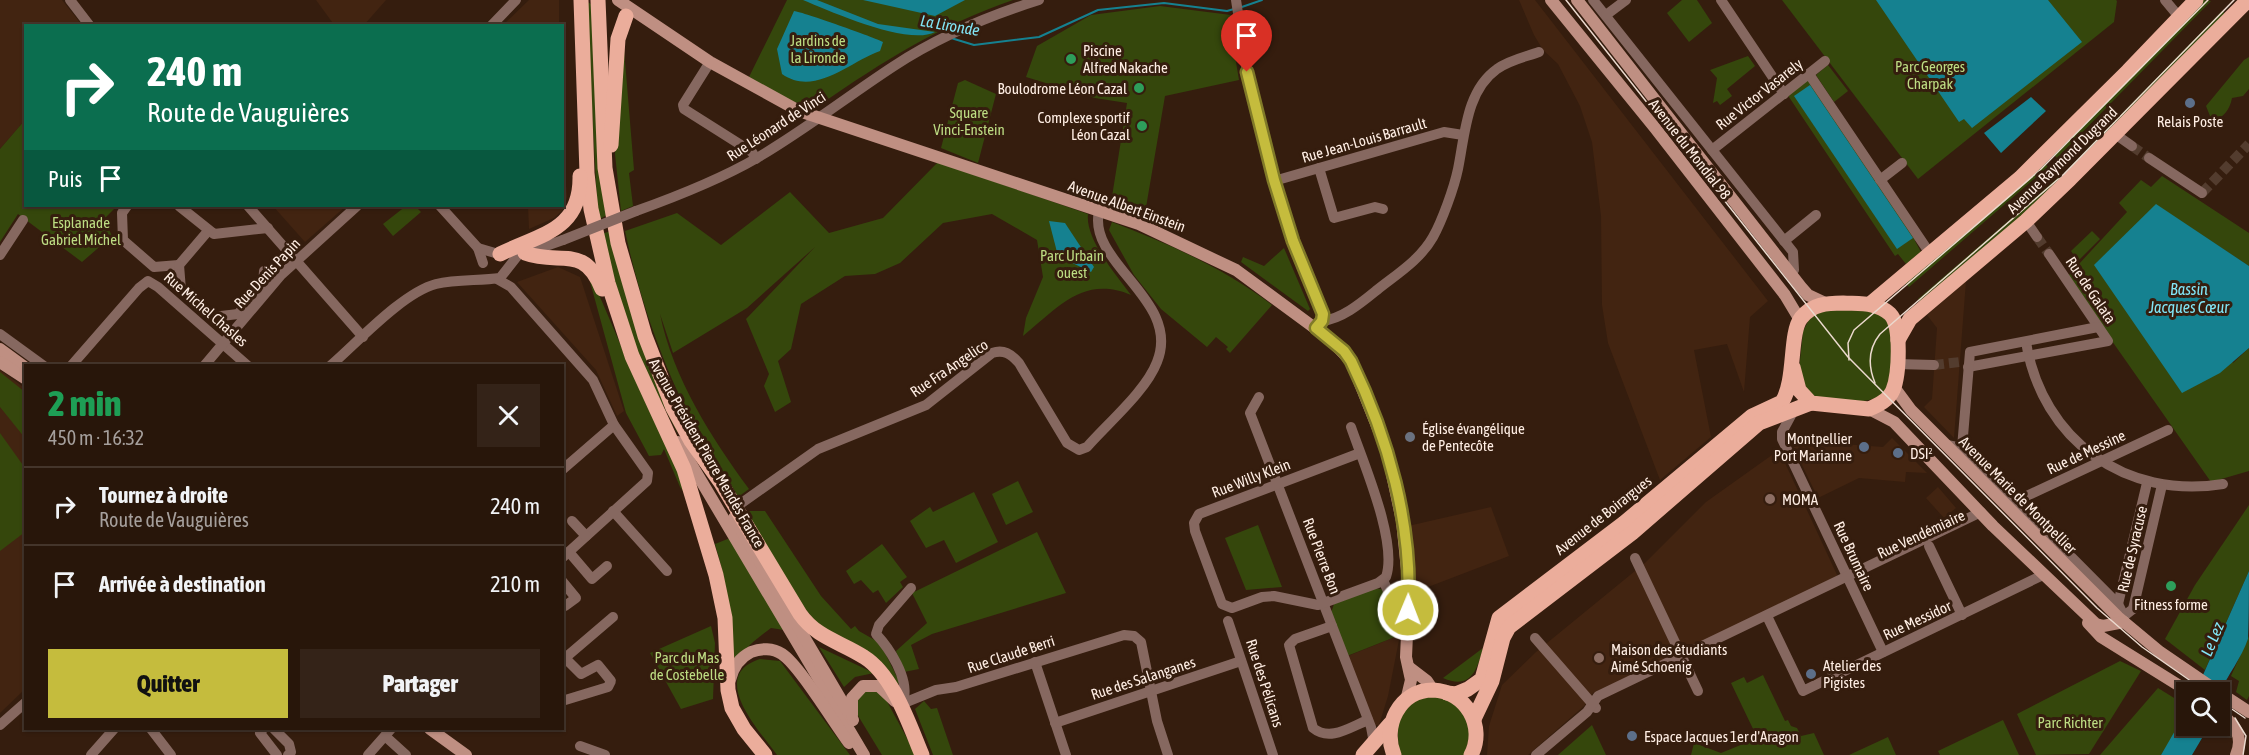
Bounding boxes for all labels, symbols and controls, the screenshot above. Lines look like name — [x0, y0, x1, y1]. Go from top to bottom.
pin — [1221, 10, 1272, 72]
water label: La Lironde — [919, 11, 981, 39]
icon: arrive — [1230, 19, 1263, 52]
park label: Jardins de la Lironde — [790, 32, 846, 66]
place label: Piscine Alfred Nakache — [1083, 42, 1168, 76]
text: 240 m — [147, 47, 242, 95]
icon: right — [48, 48, 126, 126]
marker: Piscine Alfred Nakache — [1064, 52, 1078, 66]
street label: Rue Victor Vasarely — [1712, 55, 1806, 133]
park label: Parc Georges Charpak — [1895, 58, 1965, 92]
place label: Boulodrome Léon Cazal — [997, 80, 1127, 97]
marker: Boulodrome Léon Cazal — [1132, 81, 1146, 95]
street label: Rue Léonard de Vinci — [724, 88, 828, 164]
street label: Avenue du Mondial 98 — [1646, 96, 1734, 202]
marker: Relais Poste — [2183, 96, 2197, 110]
text: Route de Vauguières — [147, 97, 349, 128]
street label: Avenue Raymond Dugrand — [2004, 103, 2120, 217]
park label: Square Vinci-Enstein — [933, 104, 1005, 138]
place label: Complexe sportif Léon Cazal — [1037, 109, 1130, 143]
place label: Relais Poste — [2157, 113, 2223, 130]
street label: Rue Jean-Louis Barrault — [1300, 114, 1428, 166]
marker: Complexe sportif Léon Cazal — [1135, 119, 1149, 133]
icon: arrive — [94, 162, 127, 195]
text: Puis — [48, 166, 82, 192]
street label: Avenue Albert Einstein — [1066, 177, 1188, 235]
park label: Esplanade Gabriel Michel — [41, 214, 121, 248]
street label: Rue Denis Papin — [231, 235, 303, 311]
park label: Parc Urbain ouest — [1040, 247, 1104, 281]
street label: Rue de Galata — [2062, 253, 2120, 327]
street label: Rue Michel Chasles — [161, 268, 251, 350]
water label: Bassin Jacques Cœur — [2148, 280, 2230, 317]
street label: Rue Fra Angelico — [907, 336, 991, 400]
street label: Avenue Président Pierre Mendès France — [646, 355, 768, 551]
text: 2 min — [48, 382, 122, 424]
button: close — [477, 384, 540, 447]
place label: Église évangélique de Pentecôte — [1422, 420, 1525, 454]
text: 450 m · 16:32 — [48, 426, 144, 449]
street label: Rue de Messine — [2044, 426, 2128, 478]
marker: Église évangélique de Pentecôte — [1403, 430, 1417, 444]
place label: Montpellier Port Marianne — [1774, 430, 1853, 464]
street label: Avenue Marie de Montpellier — [1956, 433, 2080, 557]
marker: Montpellier Port Marianne — [1857, 440, 1871, 454]
place label: DSI² — [1910, 445, 1933, 462]
marker: DSI² — [1891, 446, 1905, 460]
street label: Rue Willy Klein — [1209, 455, 1293, 501]
street label: Avenue de Boirargues — [1551, 472, 1655, 558]
text: Tournez à droite — [99, 482, 228, 508]
icon: right — [48, 490, 81, 523]
place label: MOMA — [1782, 491, 1819, 508]
marker: MOMA — [1763, 492, 1777, 506]
text: 240 m — [490, 493, 540, 519]
street label: Rue de Syracuse — [2114, 504, 2150, 594]
street label: Rue Vendémiaire — [1875, 506, 1968, 562]
text: Route de Vauguières — [99, 508, 249, 531]
street label: Rue Pierre Bon — [1300, 516, 1344, 596]
street label: Rue Brumaire — [1830, 518, 1878, 594]
icon: arrive — [48, 568, 81, 601]
text: Arrivée à destination — [99, 571, 266, 597]
text: 210 m — [490, 571, 540, 597]
position arrow — [1376, 578, 1440, 642]
marker: Fitness forme — [2164, 579, 2178, 593]
place label: Fitness forme — [2134, 596, 2208, 613]
street label: Rue Messidor — [1880, 597, 1954, 643]
water label: Le Lez — [2197, 619, 2227, 659]
street label: Rue Claude Berri — [965, 632, 1057, 676]
street label: Rue des Pélicans — [1243, 637, 1287, 729]
place label: Maison des étudiants Aimé Schoenig — [1611, 641, 1727, 675]
button: Quitter — [48, 649, 288, 718]
button: Partager — [300, 649, 540, 718]
park label: Parc du Mas de Costebelle — [650, 649, 724, 683]
marker: Maison des étudiants Aimé Schoenig — [1592, 651, 1606, 665]
street label: Rue des Salanganes — [1089, 653, 1197, 703]
place label: Atelier des Pigistes — [1823, 657, 1881, 691]
marker: Atelier des Pigistes — [1804, 667, 1818, 681]
map controls — [2176, 682, 2230, 736]
button: search — [2176, 682, 2230, 736]
park label: Parc Richter — [2037, 714, 2103, 731]
place label: Espace Jacques 1er d'Aragon — [1644, 728, 1799, 745]
marker: Espace Jacques 1er d'Aragon — [1625, 729, 1639, 743]

